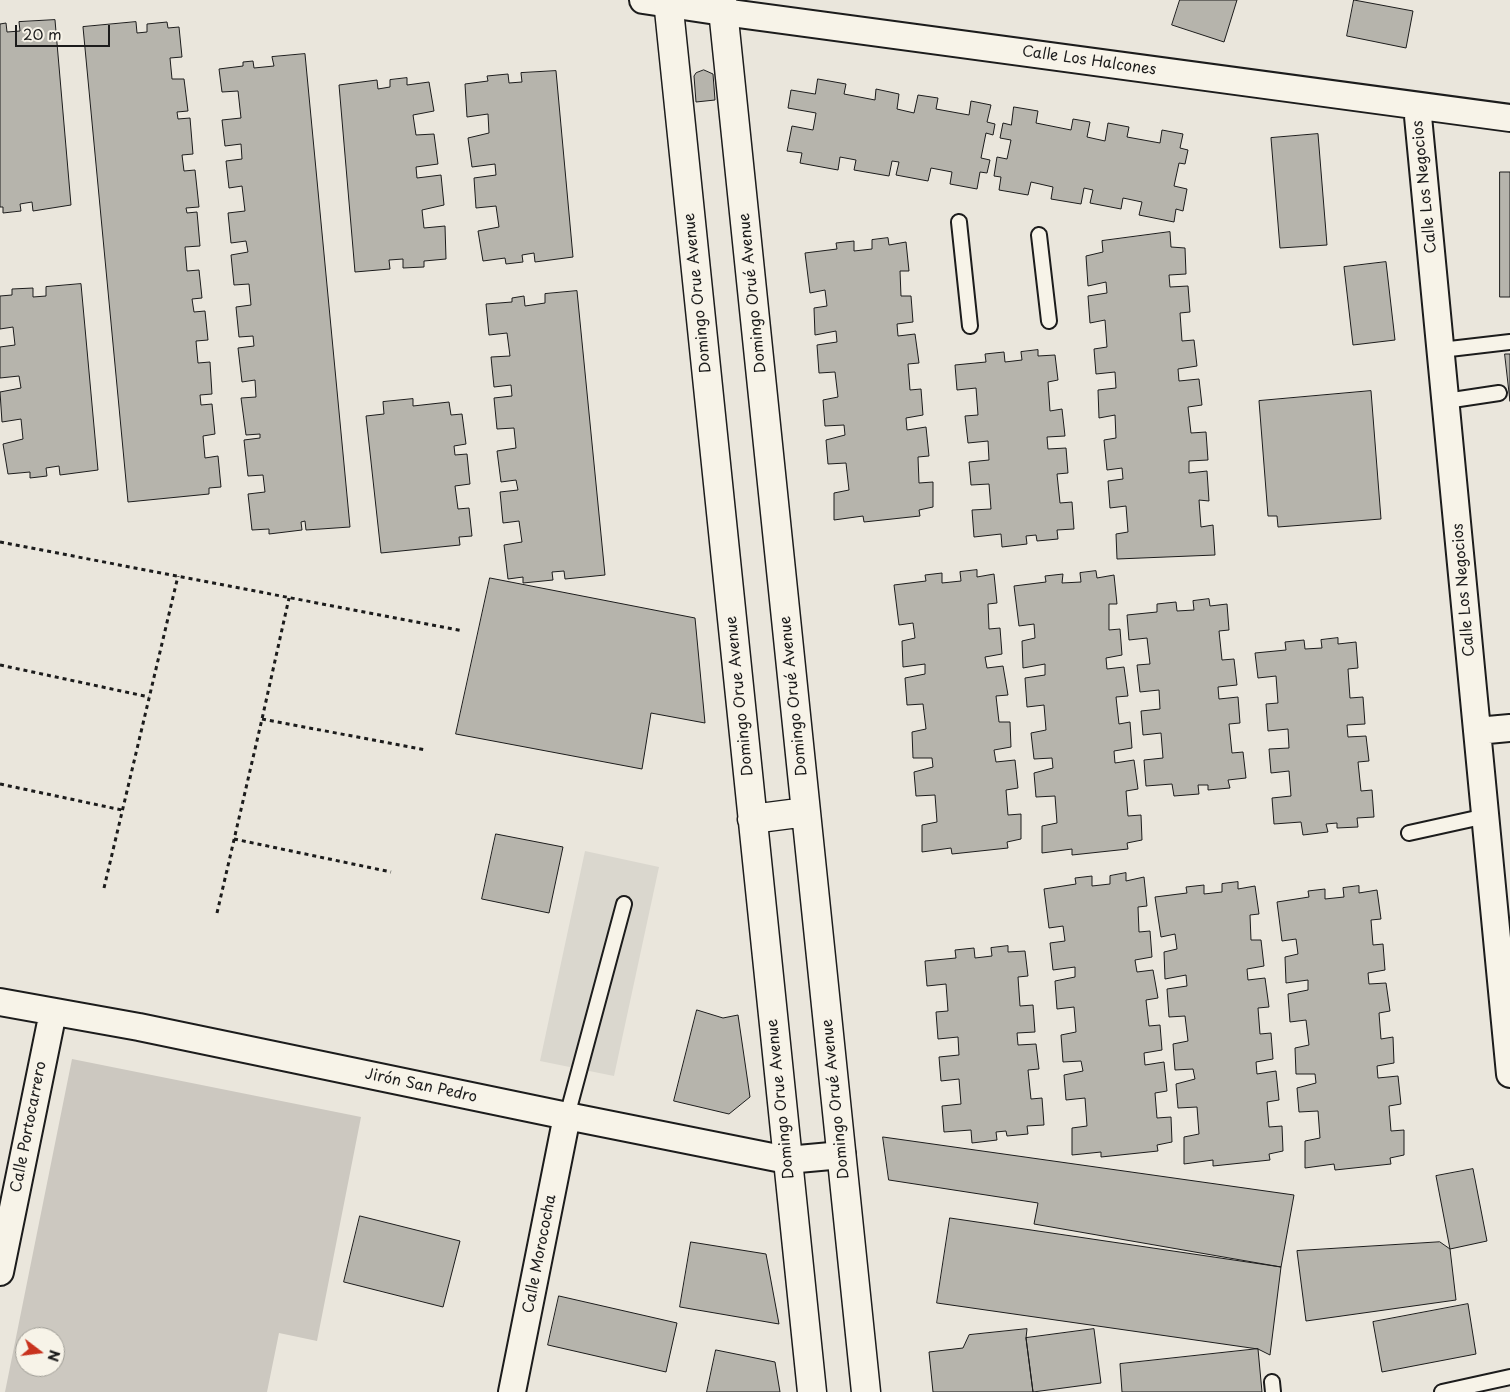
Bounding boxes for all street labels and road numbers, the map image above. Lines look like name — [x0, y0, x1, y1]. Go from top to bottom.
street label: Calle Los Halcones — [1021, 43, 1157, 79]
street label: Calle Los Negocios — [1409, 120, 1441, 254]
street label: Domingo Orue Avenue — [681, 212, 715, 374]
street label: Domingo Orué Avenue — [736, 212, 770, 374]
street label: Calle Los Negocios — [1449, 523, 1479, 657]
street label: Domingo Orue Avenue — [723, 615, 757, 777]
street label: Domingo Orué Avenue — [777, 615, 811, 777]
street label: Domingo Orue Avenue — [764, 1018, 798, 1180]
street label: Domingo Orué Avenue — [819, 1018, 853, 1180]
street label: Calle Portocarrero — [7, 1060, 51, 1194]
street label: Jirón San Pedro — [363, 1065, 479, 1107]
street label: Calle Morococha — [520, 1193, 560, 1315]

